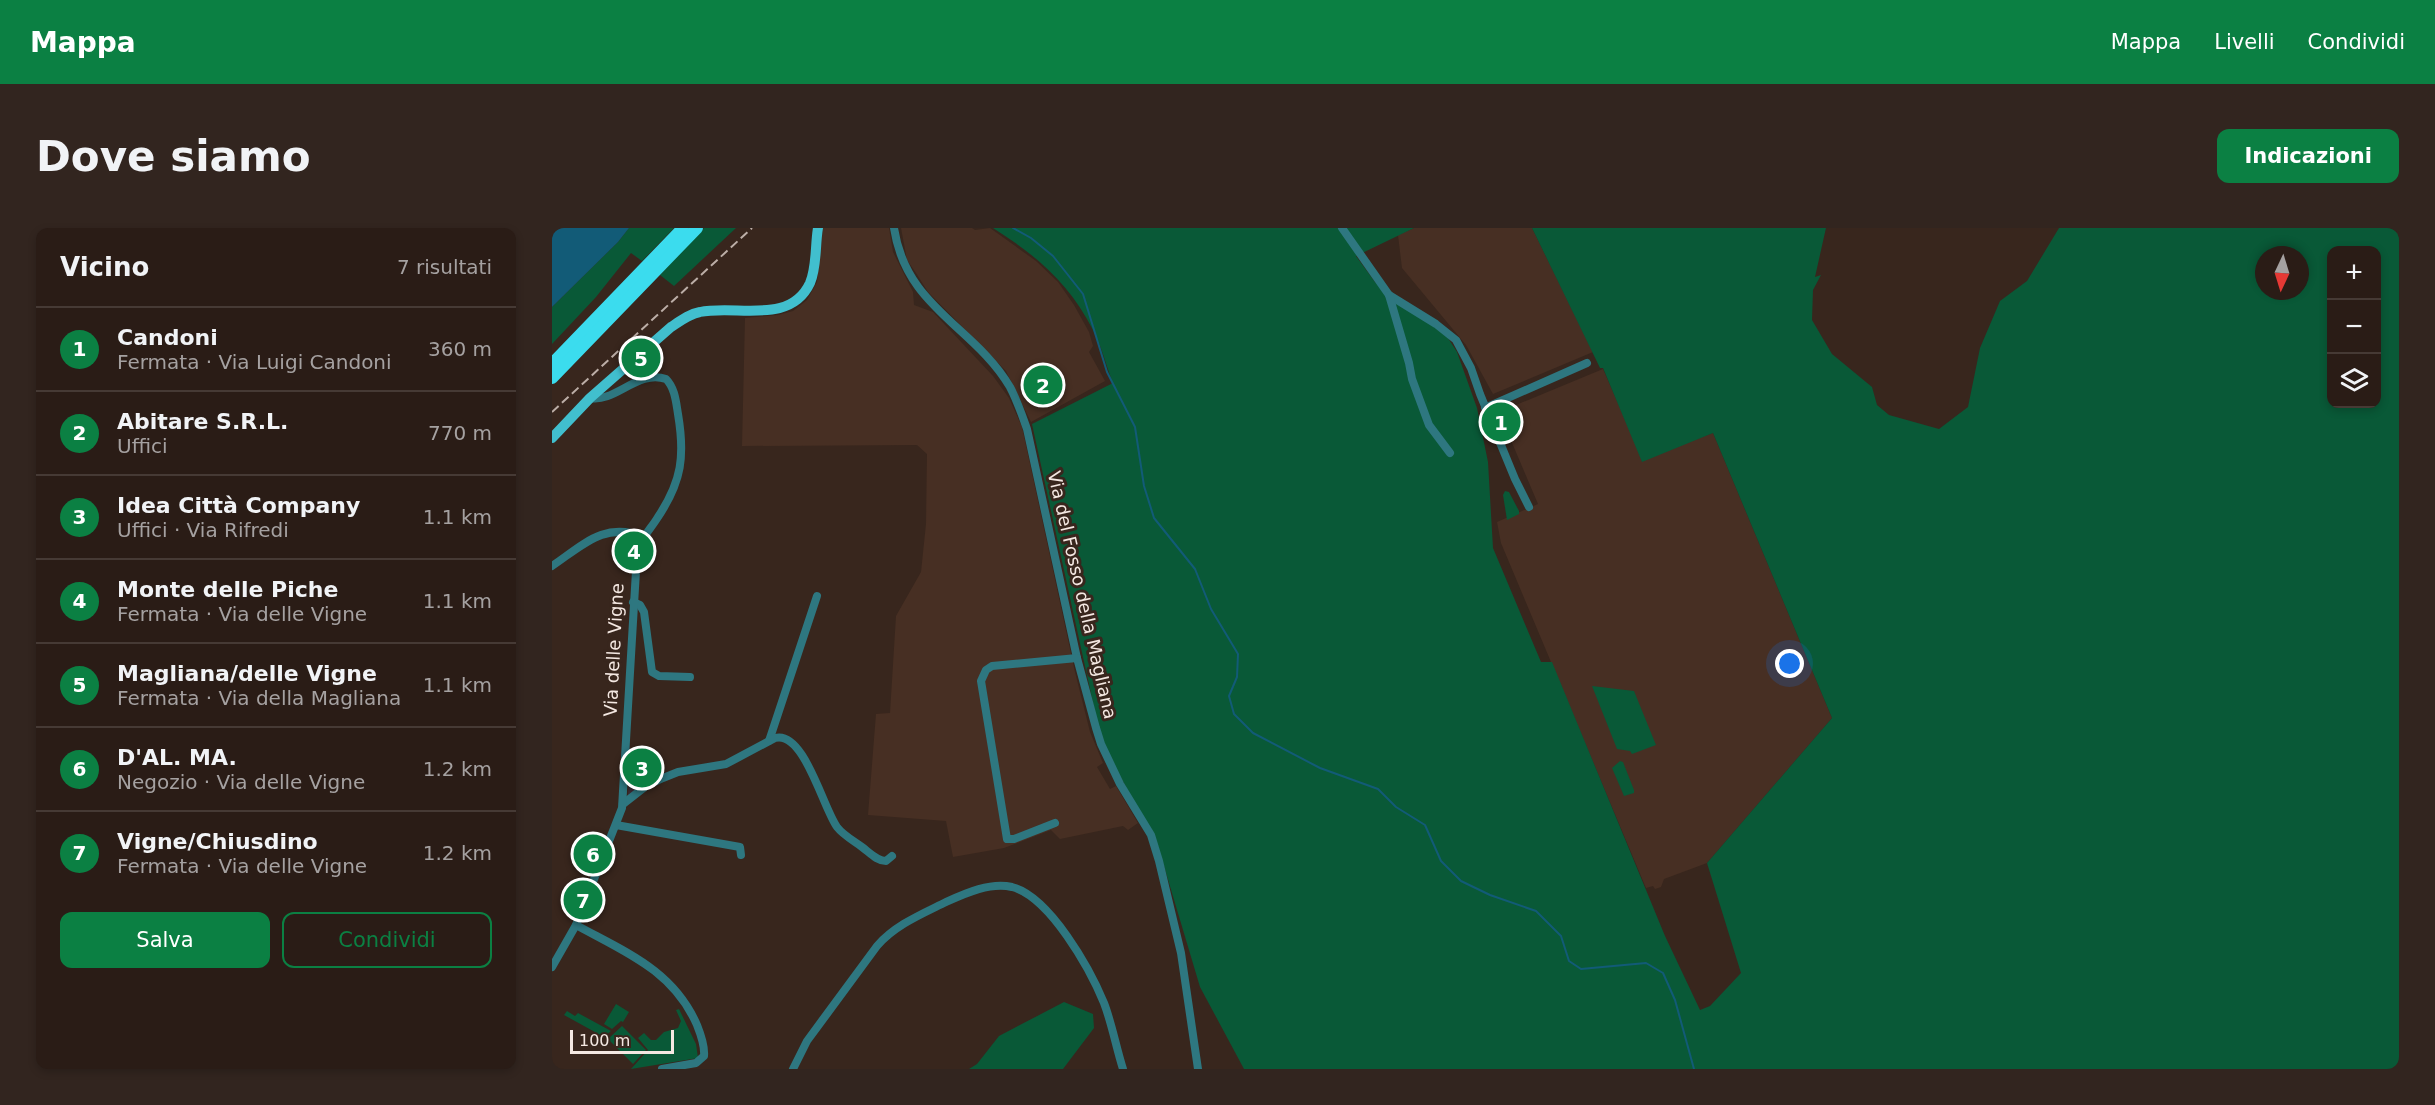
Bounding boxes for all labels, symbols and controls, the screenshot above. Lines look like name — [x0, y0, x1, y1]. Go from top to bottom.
text: Mappa — [30, 26, 136, 59]
text: Mappa — [2111, 30, 2181, 54]
text: Livelli — [2214, 30, 2275, 54]
text: Condividi — [2308, 30, 2405, 54]
button: Indicazioni — [2217, 129, 2399, 183]
text: Dove siamo — [36, 132, 311, 181]
north arrow — [2255, 246, 2309, 300]
map controls — [2327, 246, 2381, 408]
button: + — [2327, 246, 2381, 300]
text: Vicino — [60, 252, 149, 282]
text: 7 risultati — [397, 255, 492, 279]
button: − — [2327, 300, 2381, 354]
text: Candoni — [117, 325, 218, 350]
pin: 5 — [622, 336, 661, 380]
text: 1 — [73, 337, 86, 361]
text: 360 m — [428, 337, 492, 361]
text: Fermata · Via Luigi Candoni — [117, 350, 392, 374]
button: layers — [2327, 354, 2381, 408]
pin: 2 — [1024, 362, 1062, 408]
pin: 1 — [1482, 400, 1520, 444]
text: Abitare S.R.L. — [117, 409, 288, 434]
text: 2 — [73, 421, 86, 445]
text: 770 m — [428, 421, 492, 445]
text: Uffici — [117, 434, 168, 458]
street label: Via del Fosso della Magliana — [1044, 469, 1121, 721]
text: Idea Città Company — [117, 493, 360, 518]
text: 3 — [73, 505, 86, 529]
text: 1.1 km — [423, 505, 492, 529]
text: Uffici · Via Rifredi — [117, 518, 289, 542]
pin: 4 — [614, 528, 653, 574]
text: Monte delle Piche — [117, 577, 338, 602]
street label: Via delle Vigne — [600, 583, 627, 717]
text: 4 — [73, 589, 86, 613]
text: 1.1 km — [423, 589, 492, 613]
text: Fermata · Via delle Vigne — [117, 602, 367, 626]
your location — [1775, 649, 1804, 678]
text: Magliana/delle Vigne — [117, 661, 377, 686]
text: 5 — [73, 673, 86, 697]
text: 1.1 km — [423, 673, 492, 697]
text: Fermata · Via della Magliana — [117, 686, 401, 710]
text: D'AL. MA. — [117, 745, 237, 770]
pin: 3 — [622, 746, 662, 790]
text: 6 — [73, 757, 86, 781]
text: 1.2 km — [423, 757, 492, 781]
text: Negozio · Via delle Vigne — [117, 770, 365, 794]
text: Vigne/Chiusdino — [117, 829, 318, 854]
pin: 6 — [574, 832, 612, 876]
text: 7 — [73, 841, 86, 865]
text: 1.2 km — [423, 841, 492, 865]
text: Fermata · Via delle Vigne — [117, 854, 367, 878]
pin: 7 — [564, 878, 603, 922]
button: Salva — [60, 912, 270, 968]
button: Condividi — [282, 912, 492, 968]
scale bar — [570, 1027, 674, 1054]
text: 100 m — [579, 1031, 630, 1050]

